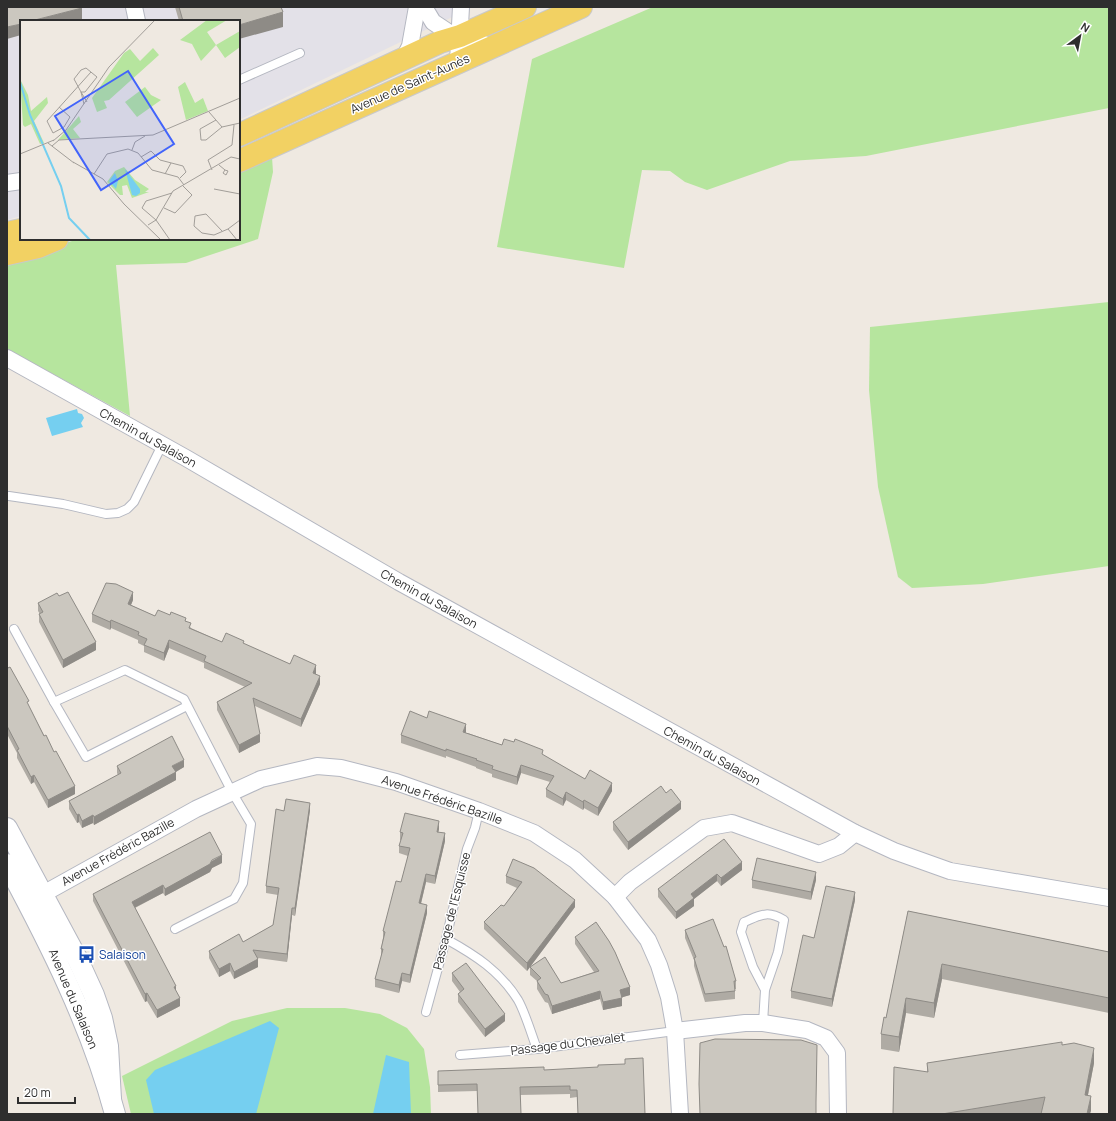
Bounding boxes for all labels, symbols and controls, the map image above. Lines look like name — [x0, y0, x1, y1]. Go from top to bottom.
north arrow — [1060, 16, 1100, 56]
text: N — [1078, 19, 1093, 36]
inset map — [20, 20, 240, 240]
street label: Avenue de Saint-Aunès — [348, 50, 472, 117]
street label: Chemin du Salaison — [97, 404, 200, 471]
street label: Chemin du Salaison — [378, 565, 481, 632]
street label: Chemin du Salaison — [661, 722, 764, 789]
street label: Avenue Frédéric Bazille — [379, 771, 505, 828]
street label: Avenue Frédéric Bazille — [58, 813, 177, 890]
street label: Passage de l'Esquisse — [429, 850, 474, 972]
bus stop icon: Salaison — [76, 945, 96, 965]
street label: Avenue du Salaison — [45, 946, 102, 1051]
place label: Salaison — [99, 946, 146, 963]
street label: Passage du Chevalet — [510, 1028, 627, 1059]
scale bar — [18, 1079, 75, 1105]
text: 20 m — [24, 1084, 51, 1101]

